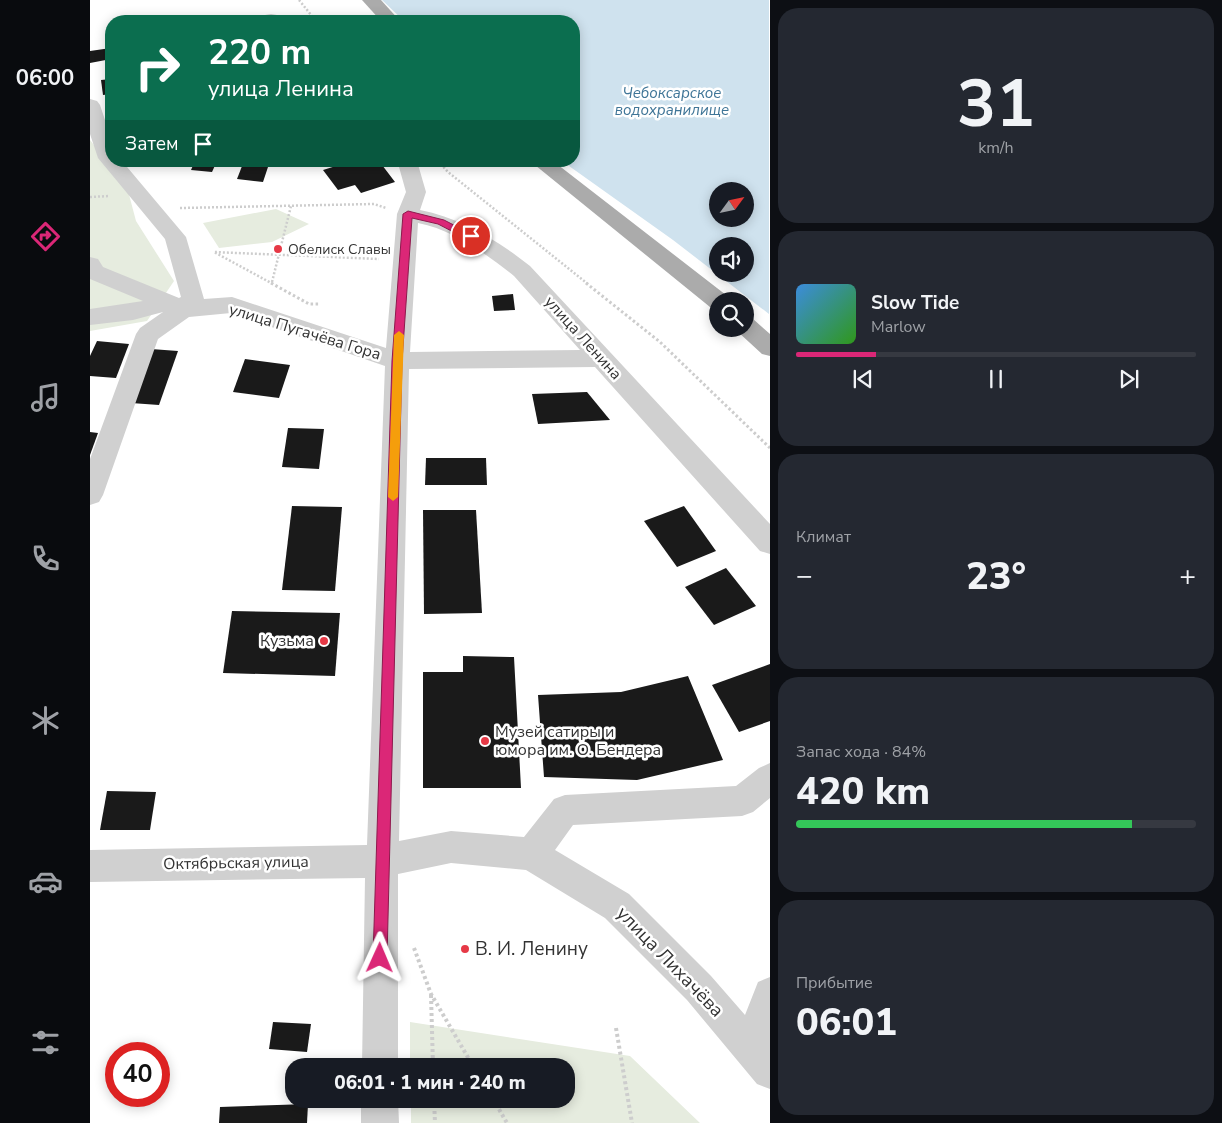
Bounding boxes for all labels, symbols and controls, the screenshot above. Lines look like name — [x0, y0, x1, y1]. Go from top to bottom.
text: 220 m — [208, 29, 311, 76]
icon: right — [125, 35, 190, 100]
text: 31 — [957, 60, 1035, 149]
text: 06:00 — [16, 63, 74, 93]
text: улица Ленина — [208, 74, 354, 104]
water label: Чебоксарское водохранилище — [615, 83, 729, 120]
icon: arrive — [189, 130, 217, 158]
text: Затем — [125, 131, 179, 157]
text: km/h — [978, 137, 1014, 159]
north arrow — [709, 182, 754, 228]
map controls — [709, 182, 754, 337]
pin — [450, 215, 492, 257]
icon: directions — [28, 219, 63, 254]
icon: arrive — [457, 222, 485, 250]
button: sound — [709, 237, 754, 282]
place label: Обелиск Славы — [288, 240, 391, 259]
marker: Обелиск Славы — [272, 243, 284, 255]
text: Slow Tide — [871, 290, 959, 316]
street label: улица Ленина — [539, 291, 627, 385]
button: search — [709, 292, 754, 337]
street label: улица Пугачёва Гора — [226, 298, 384, 366]
text: Marlow — [871, 316, 926, 338]
icon: previous — [849, 365, 877, 393]
icon: pause — [982, 365, 1010, 393]
icon: next — [1115, 365, 1143, 393]
icon: music — [28, 380, 63, 415]
text: Климат — [796, 526, 851, 548]
icon: phone — [28, 541, 63, 576]
text: 23° — [966, 551, 1026, 602]
text: − — [796, 557, 813, 595]
text: + — [1179, 557, 1196, 595]
place label: Кузьма — [260, 630, 314, 652]
marker: Кузьма — [318, 635, 330, 647]
icon: climate — [28, 703, 63, 738]
place label: Музей сатиры и юмора им. О. Бендера — [495, 721, 661, 761]
marker: Музей сатиры и юмора им. О. Бендера — [479, 735, 491, 747]
text: Запас хода · 84% — [796, 741, 926, 763]
text: 420 km — [796, 766, 930, 817]
street label: Октябрьская улица — [163, 851, 309, 875]
icon: car — [28, 864, 63, 899]
street label: улица Лихачёва — [610, 901, 730, 1023]
position arrow — [353, 931, 405, 983]
place label: В. И. Ленину — [475, 936, 588, 962]
marker: В. И. Ленину — [459, 943, 471, 955]
text: Прибытие — [796, 972, 873, 994]
text: 06:01 — [796, 997, 897, 1048]
icon: filters — [28, 1025, 63, 1060]
speed limit sign: 40 — [105, 1042, 170, 1107]
text: 06:01 · 1 мин · 240 m — [334, 1070, 526, 1096]

